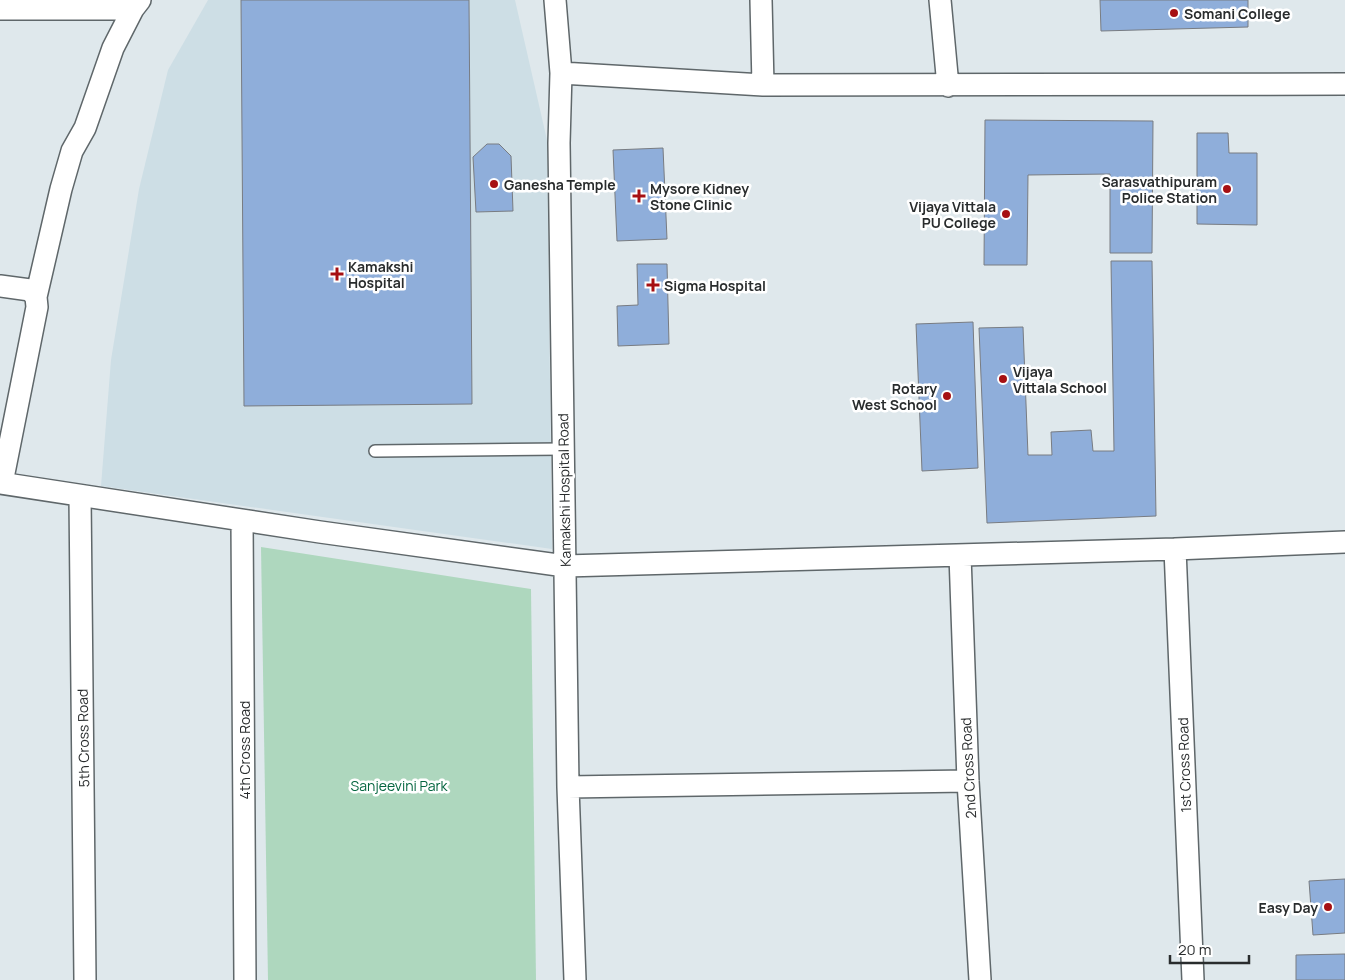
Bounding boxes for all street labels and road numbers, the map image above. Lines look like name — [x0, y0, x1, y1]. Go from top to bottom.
street label: Kamakshi Hospital Road — [553, 413, 575, 567]
street label: 5th Cross Road — [73, 689, 93, 787]
street label: 4th Cross Road — [235, 701, 254, 799]
street label: 2nd Cross Road — [956, 717, 980, 819]
street label: 1st Cross Road — [1173, 717, 1195, 813]

